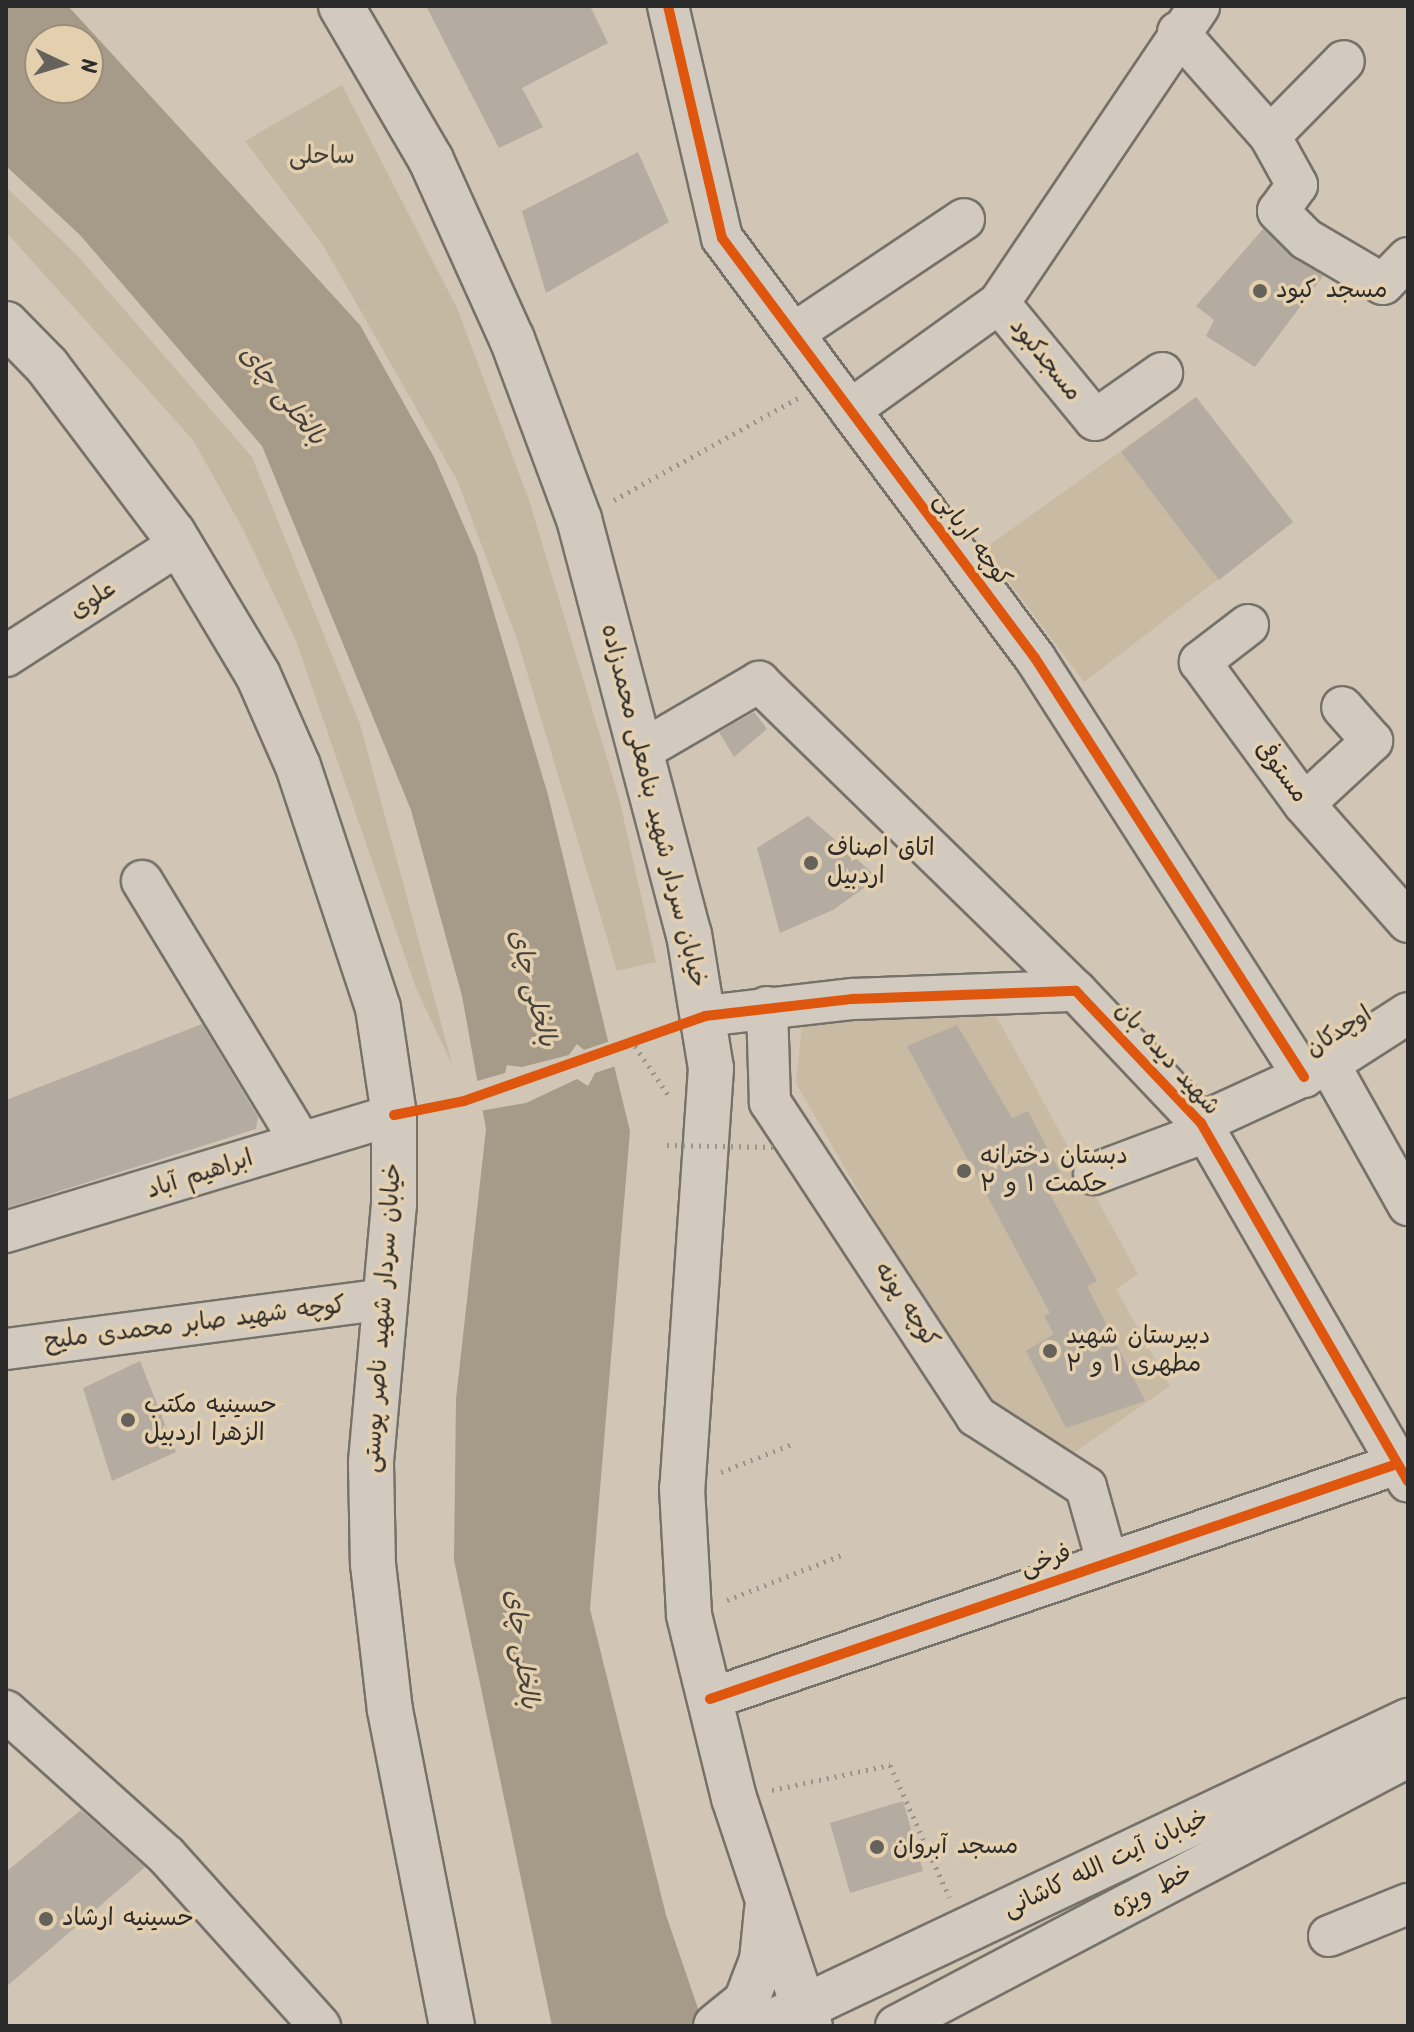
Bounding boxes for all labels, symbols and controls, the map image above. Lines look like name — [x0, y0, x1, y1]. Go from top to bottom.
north arrow — [24, 24, 104, 104]
text: N — [69, 57, 104, 74]
park label: ساحلی — [289, 143, 355, 171]
place label: مسجد کبود — [1276, 277, 1387, 305]
marker: مسجد کبود — [1251, 282, 1269, 300]
street label: مسجدکبود — [1003, 313, 1087, 407]
water label: بالخلی چای — [231, 340, 331, 452]
street label: کوچه اربابی — [927, 487, 1017, 593]
street label: علوی — [64, 574, 122, 626]
street label: خیابان سردار شهید بنامعلی محمدزاده — [594, 621, 712, 991]
street label: مستوفی — [1248, 735, 1314, 809]
place label: اتاق اصناف اردبیل — [827, 835, 935, 891]
marker: اتاق اصناف اردبیل — [802, 854, 820, 872]
water label: بالخلی چای — [500, 926, 562, 1050]
street label: شهید دیده بان — [1109, 996, 1225, 1122]
street label: اوچدکان — [1300, 1000, 1378, 1064]
place label: دبستان دخترانه حکمت ۱ و ۲ — [980, 1143, 1128, 1199]
street label: ابراهیم آباد — [143, 1144, 257, 1206]
street label: خیابان سردار شهید ناصر پوستی — [358, 1162, 408, 1474]
marker: دبستان دخترانه حکمت ۱ و ۲ — [955, 1162, 973, 1180]
street label: کوچه پونه — [868, 1257, 944, 1353]
street label: کوچه شهید صابر محمدی ملیح — [43, 1291, 347, 1357]
place label: دبیرستان شهید مطهری ۱ و ۲ — [1066, 1323, 1210, 1379]
marker: دبیرستان شهید مطهری ۱ و ۲ — [1041, 1342, 1059, 1360]
place label: حسینیه مکتب الزهرا اردبیل — [144, 1392, 277, 1448]
marker: حسینیه مکتب الزهرا اردبیل — [119, 1411, 137, 1429]
street label: فرخی — [1017, 1539, 1075, 1583]
water label: بالخلی چای — [496, 1587, 544, 1711]
street label: خیابان آیت الله کاشانی — [999, 1804, 1213, 1924]
place label: مسجد آبروان — [893, 1833, 1018, 1861]
marker: مسجد آبروان — [868, 1838, 886, 1856]
street label: خط ویژه — [1107, 1859, 1197, 1925]
place label: حسینیه ارشاد — [62, 1905, 194, 1933]
marker: حسینیه ارشاد — [37, 1910, 55, 1928]

